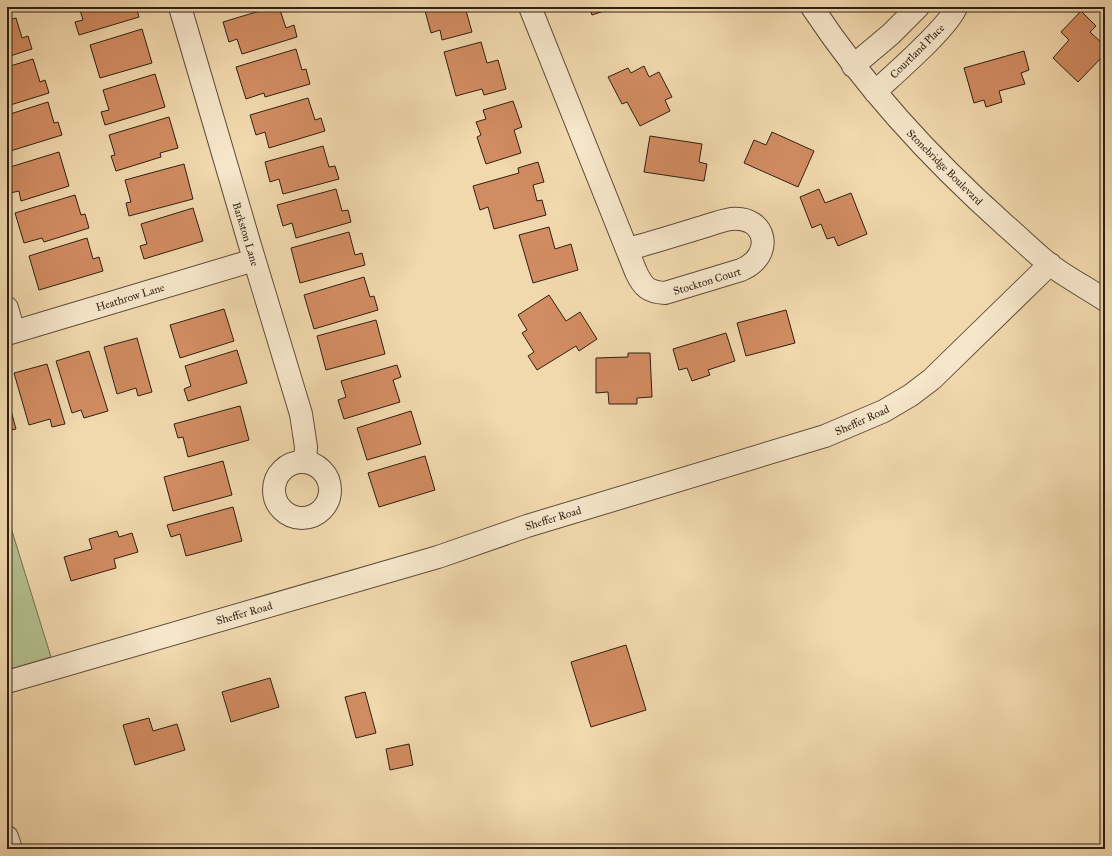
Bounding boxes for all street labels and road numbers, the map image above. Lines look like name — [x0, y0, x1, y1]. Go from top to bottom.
street label: Courtland Place — [887, 21, 948, 81]
street label: Stonebridge Boulevard — [904, 127, 986, 208]
street label: Barkston Lane — [230, 201, 262, 268]
street label: Stockton Court — [672, 265, 743, 298]
street label: Heathrow Lane — [94, 281, 166, 314]
street label: Sheffer Road — [833, 403, 892, 438]
street label: Sheffer Road — [523, 504, 583, 533]
street label: Sheffer Road — [214, 599, 274, 628]

